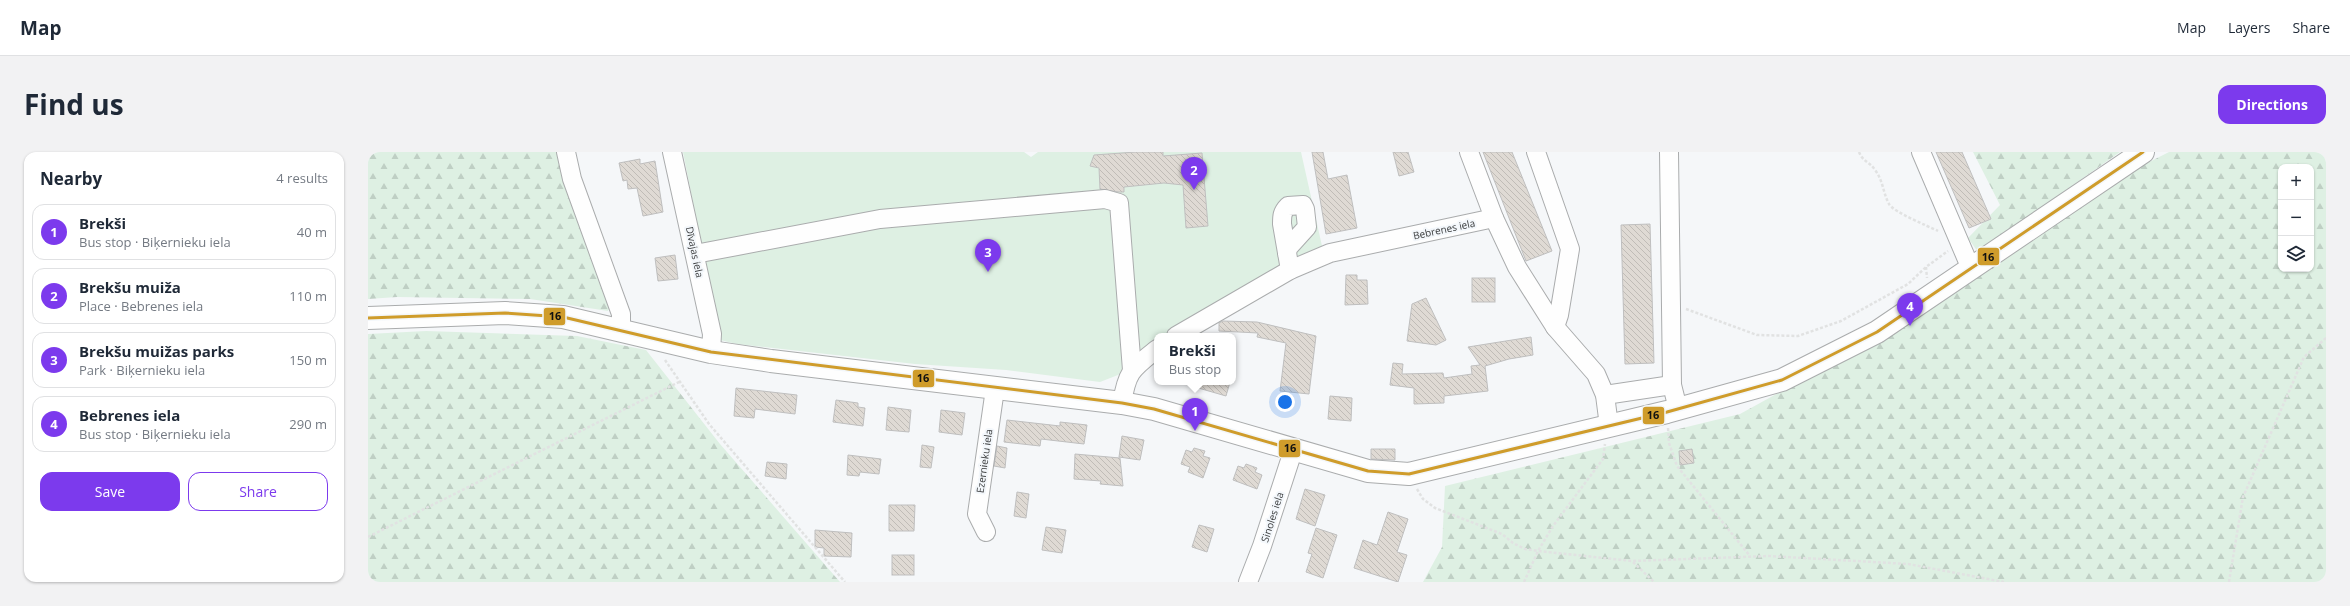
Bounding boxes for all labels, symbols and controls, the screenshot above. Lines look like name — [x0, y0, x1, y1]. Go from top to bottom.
text: Map — [20, 15, 61, 41]
text: Map — [2177, 18, 2206, 37]
text: Layers — [2228, 18, 2270, 37]
text: Share — [2292, 18, 2330, 37]
text: Find us — [24, 85, 124, 123]
button: Directions — [2218, 85, 2326, 124]
pin: 2 — [1181, 157, 1207, 190]
map controls — [2278, 164, 2314, 272]
button: + — [2278, 164, 2314, 200]
text: Nearby — [40, 167, 102, 190]
text: 4 results — [276, 169, 328, 187]
button: − — [2278, 200, 2314, 236]
text: Brekši — [79, 213, 126, 233]
street label: Bebrenes iela — [1412, 216, 1476, 242]
text: 1 — [50, 223, 58, 241]
text: 40 m — [297, 223, 327, 241]
street label: Dīvajas iela — [683, 225, 707, 279]
text: Bus stop · Biķernieku iela — [79, 233, 231, 251]
button: layers — [2278, 236, 2314, 272]
pin: 3 — [975, 239, 1001, 272]
line badge: 16 — [1977, 247, 2000, 266]
text: 16 — [1982, 249, 1994, 264]
text: Brekšu muiža — [79, 277, 181, 297]
text: 2 — [50, 287, 58, 305]
text: 110 m — [289, 287, 327, 305]
pin: 4 — [1897, 293, 1923, 326]
text: Place · Bebrenes iela — [79, 297, 203, 315]
line badge: 16 — [543, 307, 566, 326]
text: 16 — [549, 308, 561, 323]
popup — [1154, 333, 1236, 385]
text: Brekši — [1169, 340, 1216, 360]
text: Brekšu muižas parks — [79, 341, 234, 361]
text: 3 — [50, 351, 58, 369]
text: 150 m — [289, 351, 327, 369]
text: Bus stop — [1169, 360, 1221, 378]
text: Park · Biķernieku iela — [79, 361, 205, 379]
line badge: 16 — [912, 369, 935, 388]
text: 16 — [917, 370, 929, 385]
your location — [1275, 392, 1295, 412]
pin: 1 — [1182, 398, 1208, 431]
text: Bebrenes iela — [79, 405, 180, 425]
line badge: 16 — [1642, 406, 1665, 425]
text: 16 — [1647, 407, 1659, 422]
text: 4 — [50, 415, 58, 433]
text: 290 m — [289, 415, 327, 433]
text: Bus stop · Biķernieku iela — [79, 425, 231, 443]
street label: Ezernieku iela — [973, 428, 995, 494]
line badge: 16 — [1278, 439, 1301, 458]
text: 16 — [1284, 440, 1296, 455]
button: Save — [40, 472, 180, 511]
button: Share — [188, 472, 328, 511]
street label: Sinoles iela — [1257, 490, 1287, 544]

